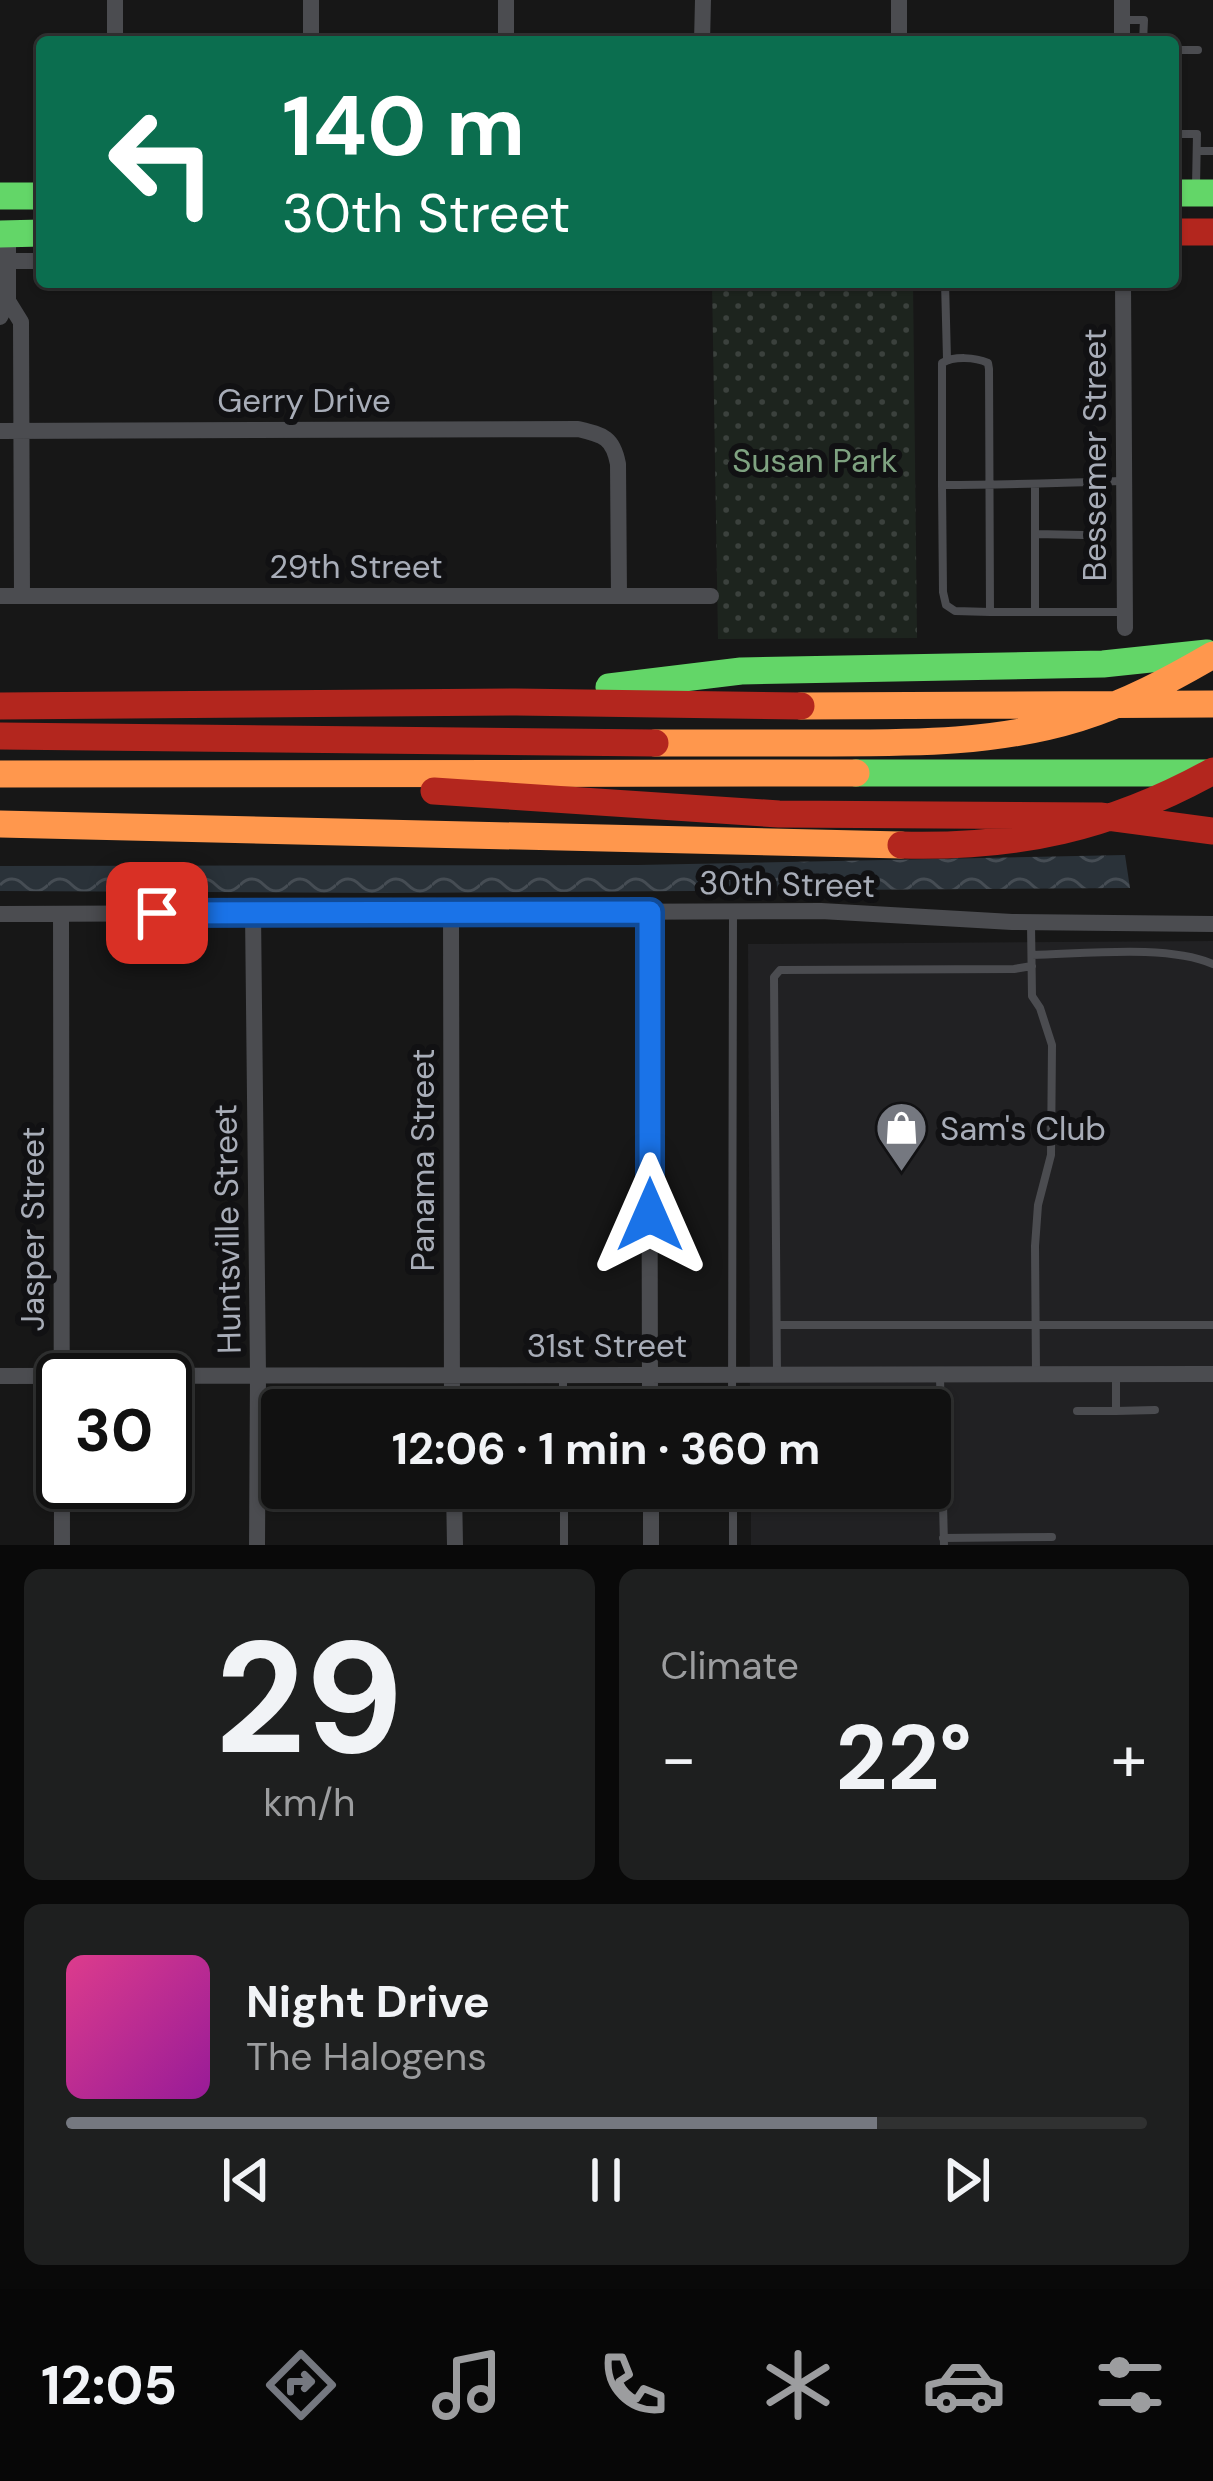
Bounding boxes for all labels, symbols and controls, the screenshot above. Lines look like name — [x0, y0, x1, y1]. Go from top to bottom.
text: 140 m — [282, 72, 525, 181]
icon: left — [84, 84, 240, 240]
text: 30th Street — [282, 178, 570, 249]
street label: Bessemer Street — [1073, 328, 1116, 582]
street label: Gerry Drive — [217, 379, 391, 422]
park label: Susan Park — [732, 439, 898, 482]
street label: 29th Street — [269, 545, 443, 588]
street label: 30th Street — [698, 861, 876, 907]
pin — [106, 862, 208, 964]
icon: arrive — [124, 880, 190, 946]
street label: Panama Street — [401, 1049, 444, 1271]
shop icon: Sam's Club — [873, 1100, 929, 1174]
street label: Huntsville Street — [203, 1104, 251, 1354]
place label: Sam's Club — [940, 1107, 1106, 1150]
street label: Jasper Street — [11, 1127, 54, 1331]
position arrow — [587, 1152, 713, 1278]
street label: 31st Street — [527, 1324, 687, 1367]
speed limit sign: 30 — [36, 1353, 192, 1509]
text: 12:06 · 1 min · 360 m — [392, 1419, 820, 1478]
text: 29 — [215, 1597, 403, 1800]
text: Climate — [661, 1640, 799, 1691]
text: 22° — [835, 1700, 972, 1817]
text: − — [661, 1716, 697, 1801]
text: + — [1111, 1716, 1147, 1801]
text: km/h — [263, 1777, 355, 1828]
text: Night Drive — [246, 1972, 490, 2031]
text: The Halogens — [246, 2031, 487, 2082]
icon: previous — [213, 2147, 279, 2213]
icon: pause — [573, 2147, 639, 2213]
icon: next — [934, 2147, 1000, 2213]
icon: directions — [259, 2343, 343, 2427]
icon: music — [425, 2343, 509, 2427]
icon: phone — [591, 2343, 675, 2427]
icon: climate — [756, 2343, 840, 2427]
icon: car — [922, 2343, 1006, 2427]
icon: filters — [1088, 2343, 1172, 2427]
text: 12:05 — [41, 2350, 177, 2421]

